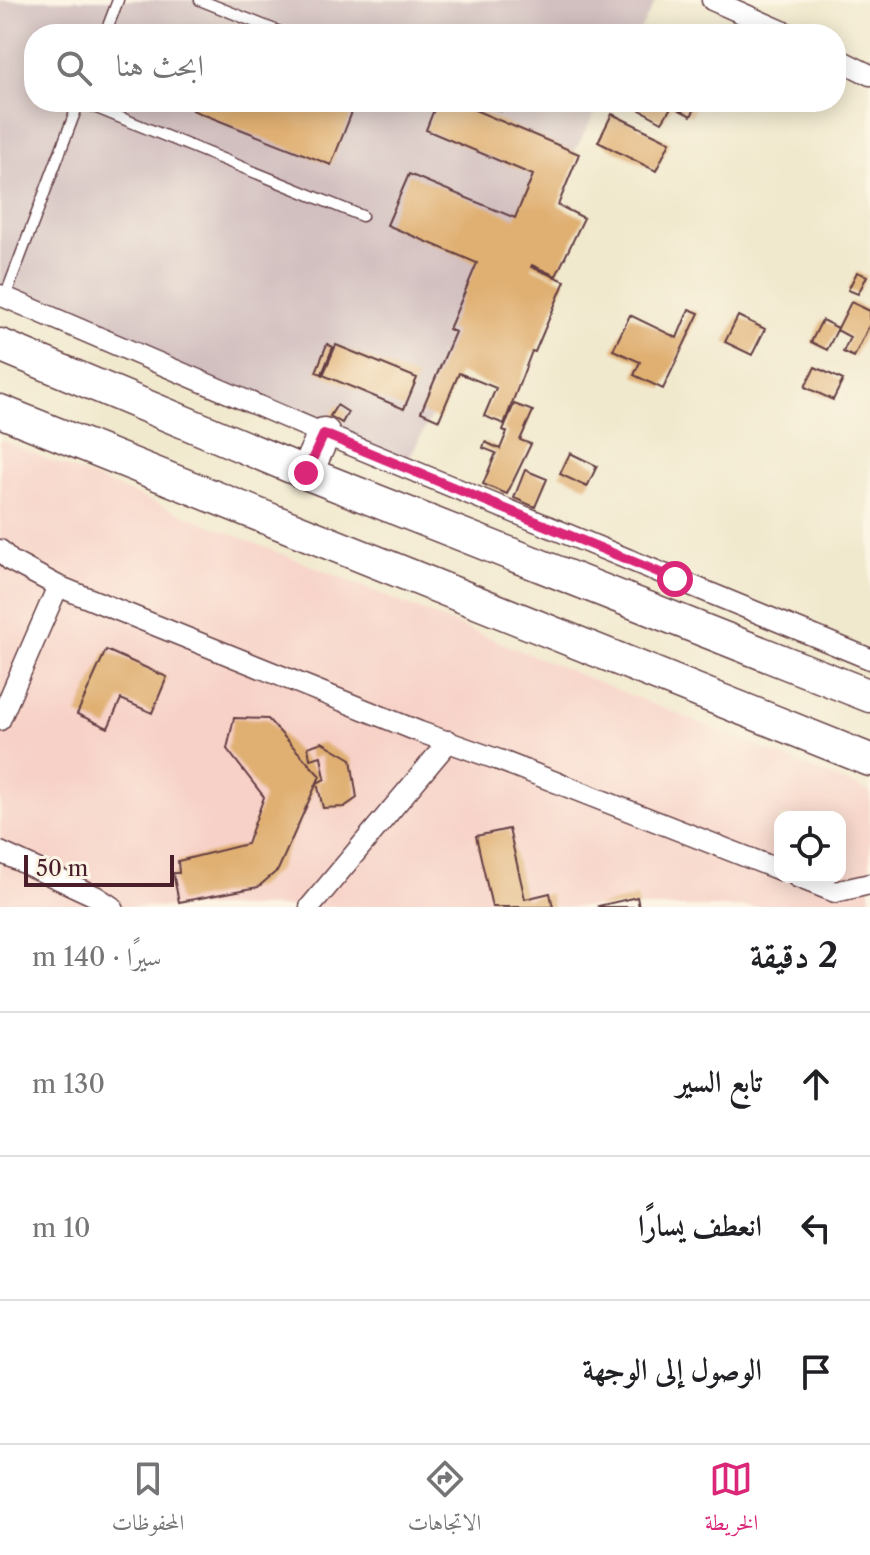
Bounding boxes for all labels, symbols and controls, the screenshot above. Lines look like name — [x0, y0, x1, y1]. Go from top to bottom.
search box — [24, 24, 846, 112]
icon: search — [52, 46, 96, 90]
text: ابحث هنا — [116, 47, 204, 84]
route end — [288, 455, 324, 491]
route start — [657, 561, 693, 597]
map controls — [774, 811, 846, 883]
button: locate — [774, 811, 846, 883]
scale bar — [24, 851, 174, 887]
text: 50 m — [36, 855, 88, 882]
text: 2 دقيقة — [750, 934, 838, 976]
text: سيرًا · 140 m — [32, 941, 161, 973]
icon: ahead — [794, 1062, 838, 1106]
text: تابع السير — [676, 1063, 762, 1100]
text: 130 m — [32, 1068, 105, 1100]
icon: left — [794, 1206, 838, 1250]
text: انعطف يسارًا — [638, 1207, 762, 1244]
text: 10 m — [32, 1212, 91, 1244]
icon: arrive — [794, 1350, 838, 1394]
text: الوصول إلى الوجهة — [583, 1351, 762, 1388]
tab: المحفوظات — [112, 1457, 184, 1544]
tab: الاتجاهات — [408, 1457, 481, 1544]
tab: الخريطة — [705, 1457, 758, 1544]

